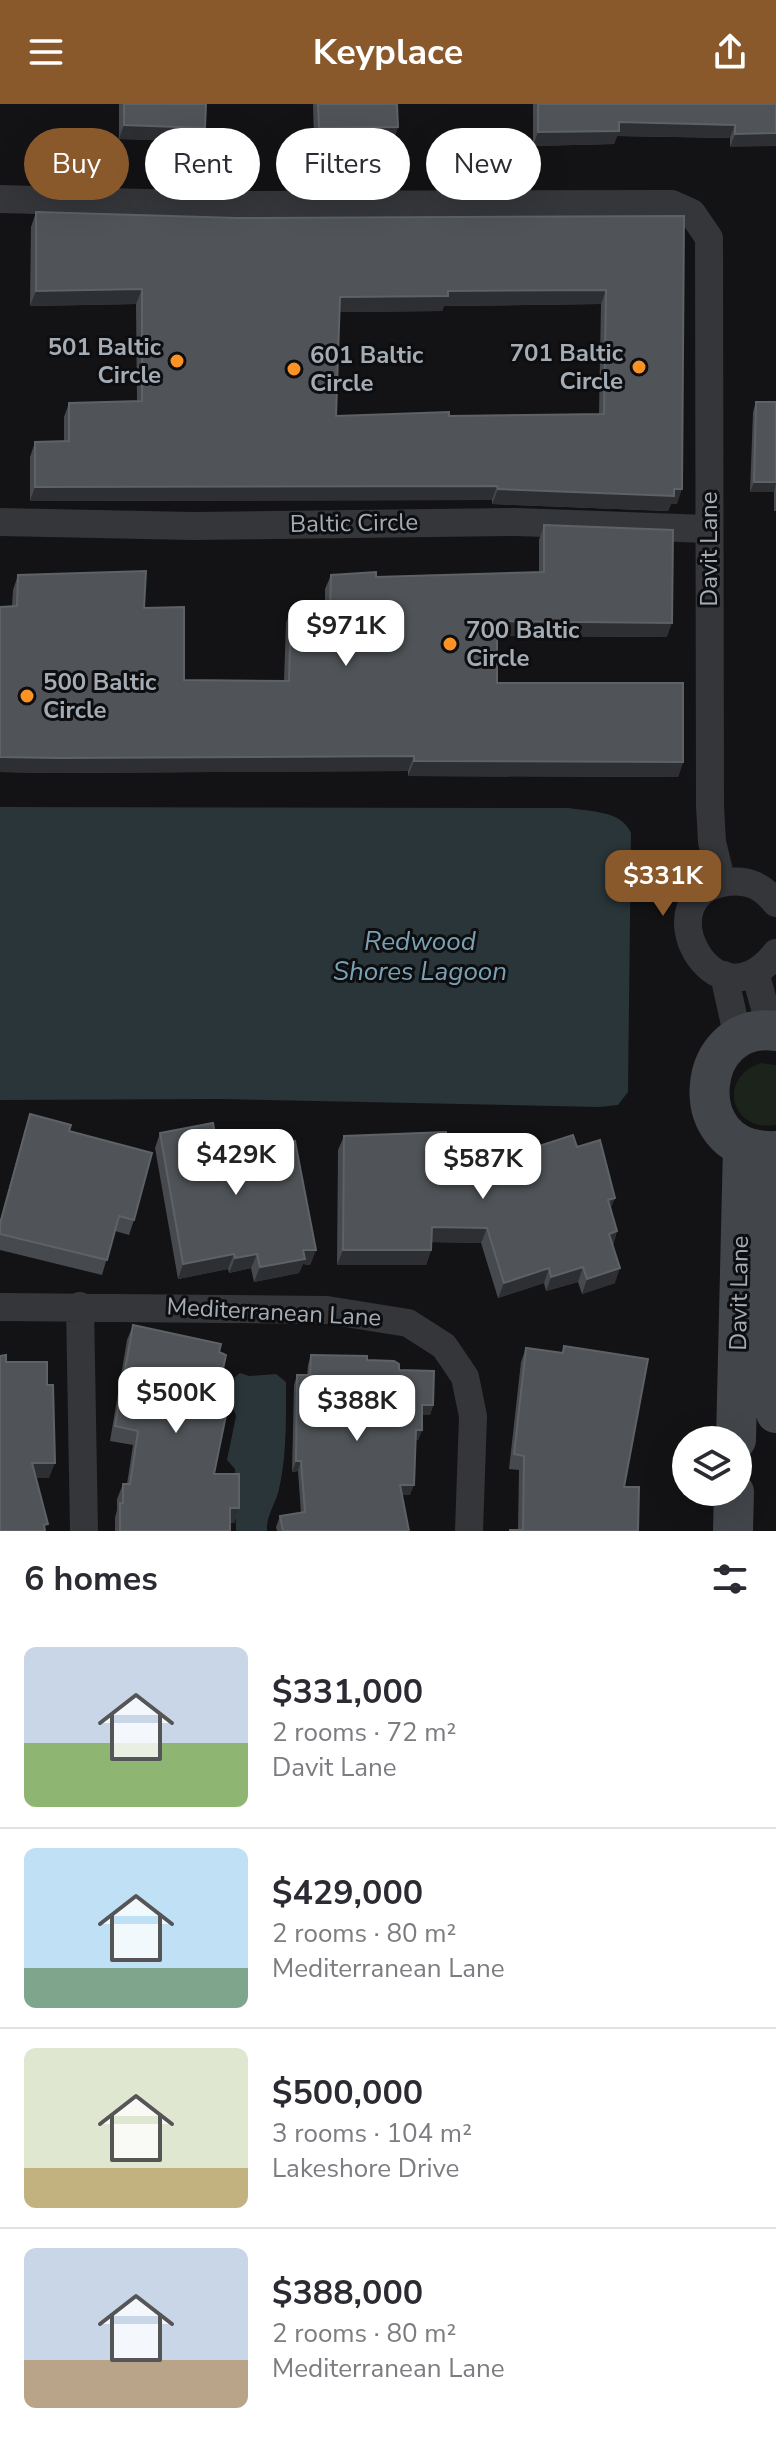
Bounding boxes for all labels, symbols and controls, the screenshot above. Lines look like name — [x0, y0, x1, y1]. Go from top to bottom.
text: Keyplace — [313, 28, 463, 77]
icon: menu — [24, 30, 68, 74]
icon: share — [708, 30, 752, 74]
chip: Buy — [24, 128, 129, 200]
chip: Rent — [145, 128, 260, 200]
chip: Filters — [276, 128, 410, 200]
chip: New — [426, 128, 541, 200]
place label: 501 Baltic Circle — [48, 331, 162, 391]
place label: 701 Baltic Circle — [510, 337, 624, 397]
place label: 601 Baltic Circle — [310, 339, 424, 399]
marker: 501 Baltic Circle — [168, 352, 186, 370]
marker: 701 Baltic Circle — [630, 358, 648, 376]
marker: 601 Baltic Circle — [285, 360, 303, 378]
street label: Davit Lane — [693, 491, 725, 607]
street label: Baltic Circle — [290, 506, 418, 540]
pin: $971K — [290, 600, 402, 668]
text: $971K — [306, 608, 386, 643]
place label: 700 Baltic Circle — [466, 614, 580, 674]
marker: 700 Baltic Circle — [441, 635, 459, 653]
place label: 500 Baltic Circle — [43, 666, 157, 726]
marker: 500 Baltic Circle — [18, 687, 36, 705]
pin: $331K — [607, 850, 719, 918]
text: $331K — [623, 858, 703, 893]
water label: Redwood Shores Lagoon — [333, 924, 507, 989]
pin: $429K — [180, 1129, 292, 1197]
pin: $587K — [427, 1133, 539, 1201]
text: $429K — [196, 1137, 276, 1172]
text: $587K — [443, 1141, 523, 1176]
street label: Davit Lane — [722, 1235, 756, 1351]
street label: Mediterranean Lane — [166, 1290, 382, 1334]
pin: $500K — [120, 1367, 232, 1435]
text: $500K — [136, 1375, 216, 1410]
pin: $388K — [301, 1375, 413, 1443]
text: $388K — [317, 1383, 397, 1418]
map controls — [672, 1426, 752, 1506]
button: layers — [672, 1426, 752, 1506]
text: 6 homes — [24, 1556, 158, 1602]
icon: filters — [708, 1557, 752, 1601]
text: $331,000 — [272, 1669, 423, 1715]
icon: home — [88, 1679, 184, 1775]
text: 2 rooms · 72 m² — [272, 1715, 456, 1750]
text: Davit Lane — [272, 1750, 397, 1785]
text: $429,000 — [272, 1870, 423, 1916]
icon: home — [88, 1880, 184, 1976]
text: 2 rooms · 80 m² — [272, 1916, 456, 1951]
text: Mediterranean Lane — [272, 1951, 505, 1986]
text: $500,000 — [272, 2070, 423, 2116]
icon: home — [88, 2080, 184, 2176]
text: 3 rooms · 104 m² — [272, 2116, 472, 2151]
text: Lakeshore Drive — [272, 2151, 459, 2186]
text: $388,000 — [272, 2270, 423, 2316]
icon: home — [88, 2280, 184, 2376]
text: 2 rooms · 80 m² — [272, 2316, 456, 2351]
text: Mediterranean Lane — [272, 2351, 505, 2386]

